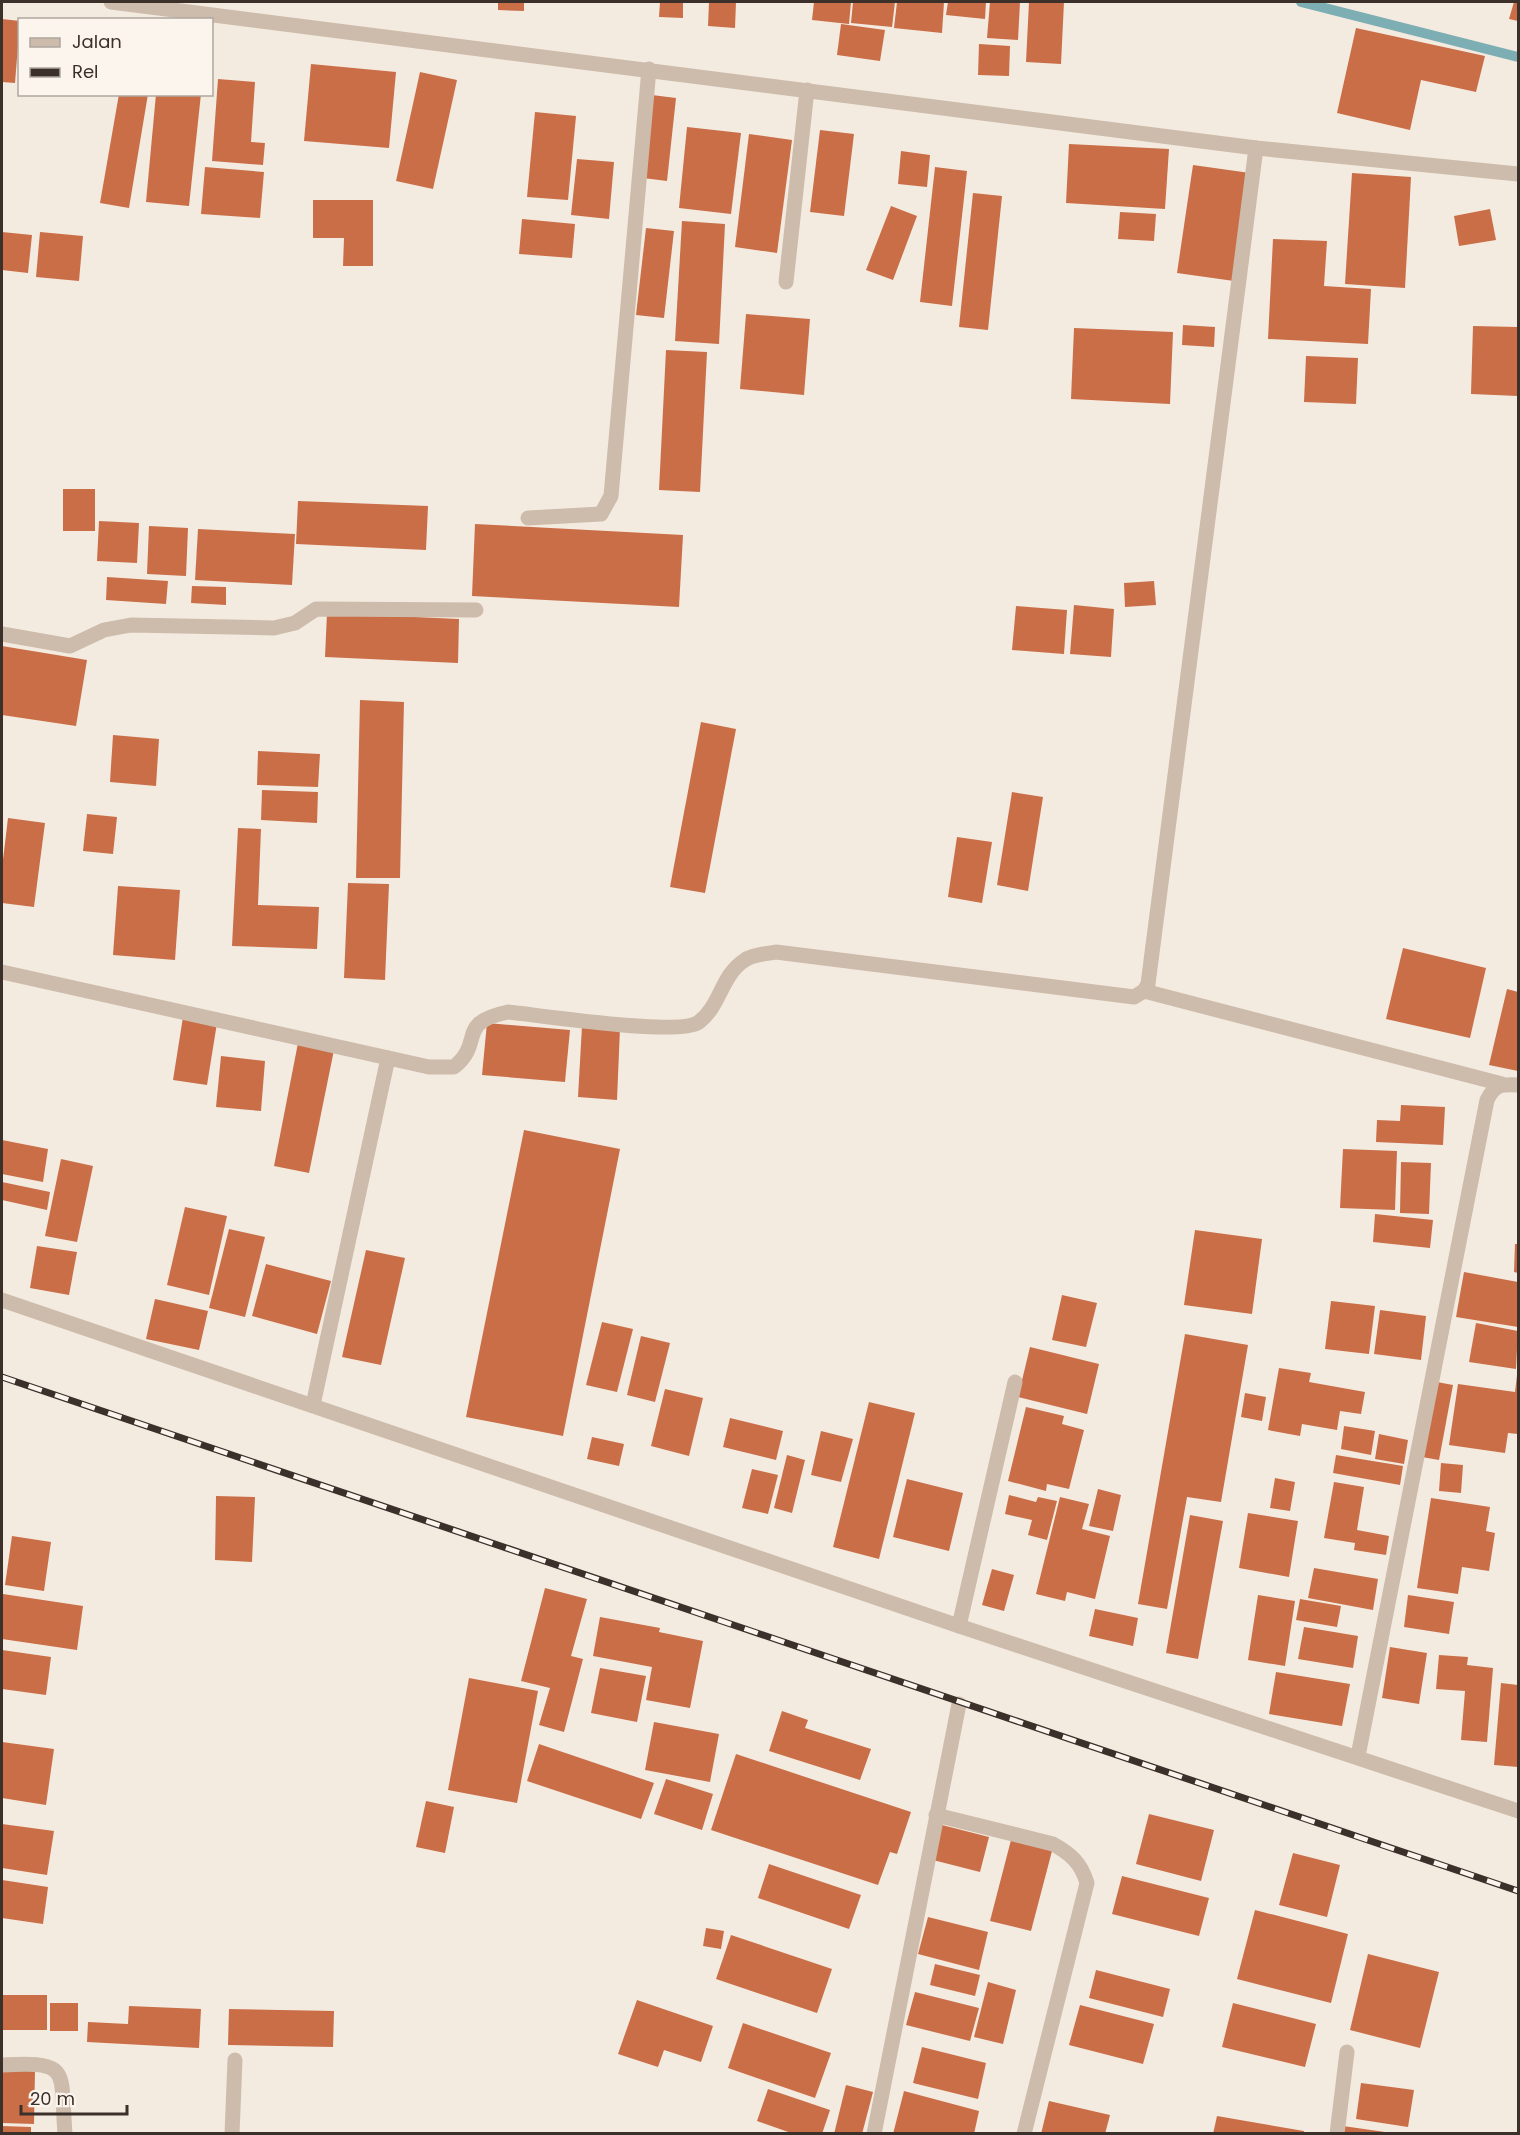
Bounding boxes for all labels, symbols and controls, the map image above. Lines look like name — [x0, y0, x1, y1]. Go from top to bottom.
legend — [18, 18, 213, 96]
text: Jalan — [72, 29, 122, 54]
text: Rel — [72, 59, 99, 84]
scale bar — [21, 2078, 128, 2116]
text: 20 m — [30, 2086, 75, 2111]

